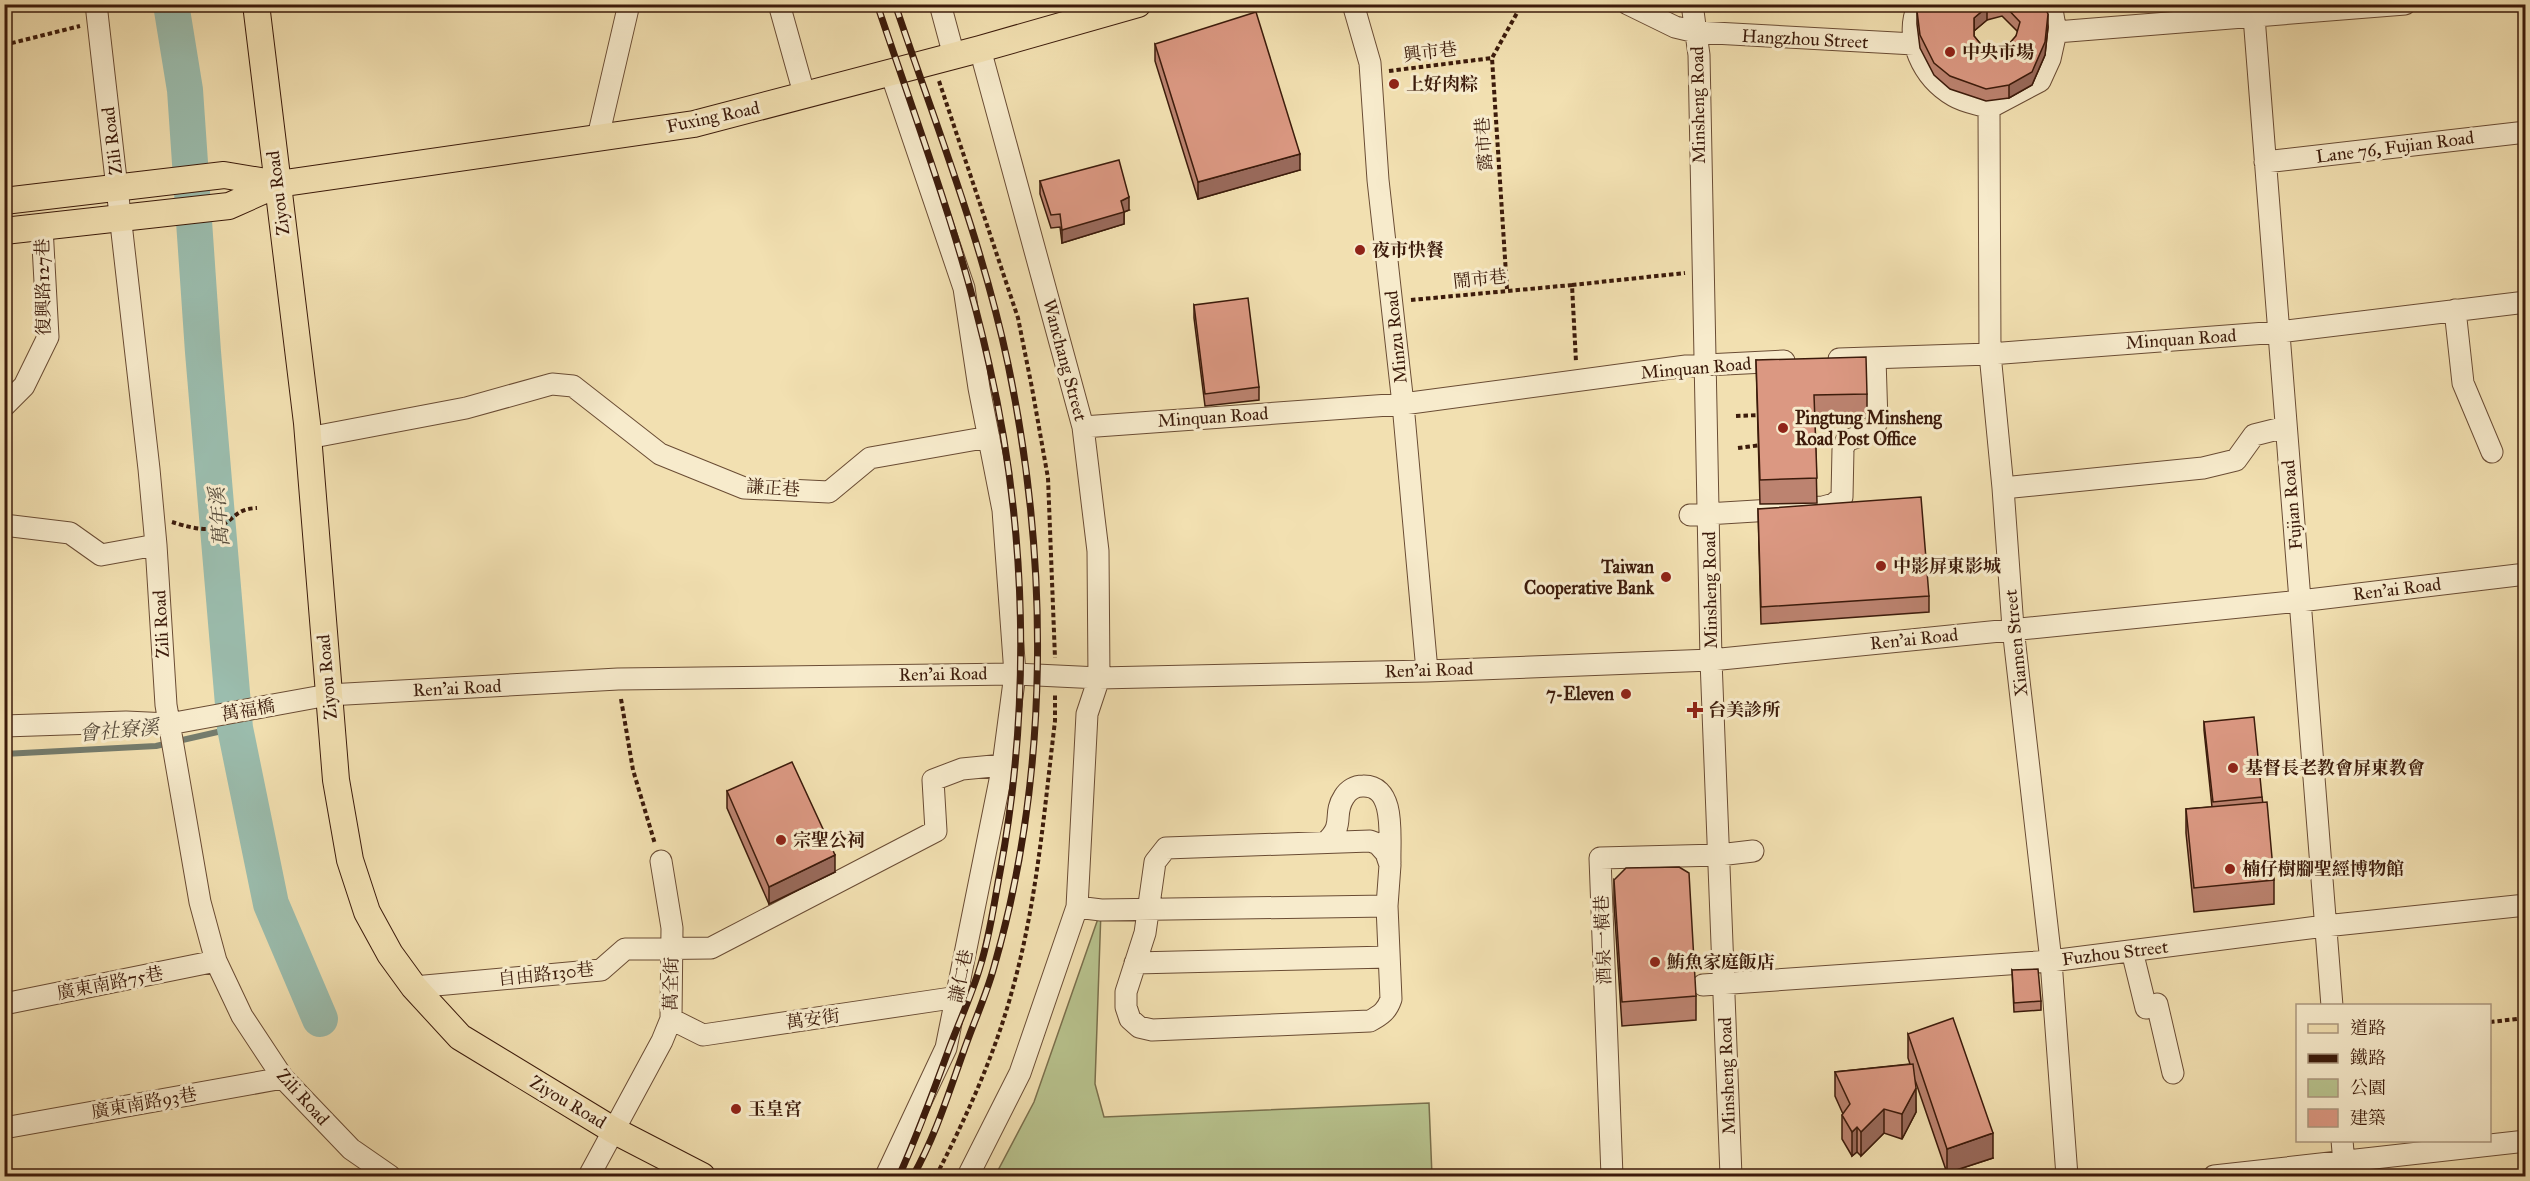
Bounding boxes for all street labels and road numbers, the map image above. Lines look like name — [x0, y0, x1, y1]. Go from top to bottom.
street label: Hangzhou Street — [1741, 25, 1870, 54]
street label: 興市巷 — [1402, 38, 1458, 66]
street label: Minsheng Road — [1686, 46, 1711, 164]
street label: Fuxing Road — [665, 96, 762, 139]
street label: Zili Road — [97, 106, 127, 176]
street label: 露市巷 — [1471, 116, 1497, 172]
street label: Lane 76, Fujian Road — [2315, 126, 2475, 168]
street label: Ziyou Road — [262, 149, 294, 237]
street label: 復興路127巷 — [31, 238, 55, 336]
street label: 鬧市巷 — [1452, 265, 1508, 293]
street label: Minzu Road — [1380, 289, 1412, 385]
street label: Wanchang Street — [1037, 297, 1092, 424]
street label: Minquan Road — [2125, 324, 2237, 355]
street label: Minquan Road — [1640, 352, 1752, 385]
street label: Minquan Road — [1157, 402, 1269, 433]
street label: Fujian Road — [2277, 459, 2307, 551]
street label: 謙正巷 — [745, 475, 801, 501]
street label: Minsheng Road — [1698, 531, 1723, 649]
street label: Ren'ai Road — [2352, 573, 2442, 605]
street label: Xiamen Street — [1999, 588, 2033, 698]
street label: Zili Road — [148, 589, 174, 659]
street label: Ren'ai Road — [1869, 623, 1959, 655]
street label: Ziyou Road — [312, 634, 342, 720]
street label: Ren'ai Road — [1384, 657, 1474, 683]
street label: Ren'ai Road — [898, 662, 988, 686]
street label: Ren'ai Road — [412, 675, 502, 701]
street label: 萬福橋 — [220, 694, 276, 726]
street label: 酒泉一橫巷 — [1590, 895, 1616, 985]
street label: Fuzhou Street — [2061, 935, 2170, 970]
street label: 謙仁巷 — [945, 947, 977, 1005]
street label: 萬全街 — [660, 957, 682, 1011]
street label: 自由路130巷 — [497, 958, 595, 990]
street label: 廣東南路75巷 — [55, 962, 165, 1004]
street label: 萬安街 — [785, 1004, 841, 1034]
street label: Minsheng Road — [1714, 1017, 1741, 1135]
street label: Zili Road — [272, 1064, 334, 1130]
street label: Ziyou Road — [526, 1071, 610, 1133]
street label: 廣東南路93巷 — [89, 1083, 199, 1123]

